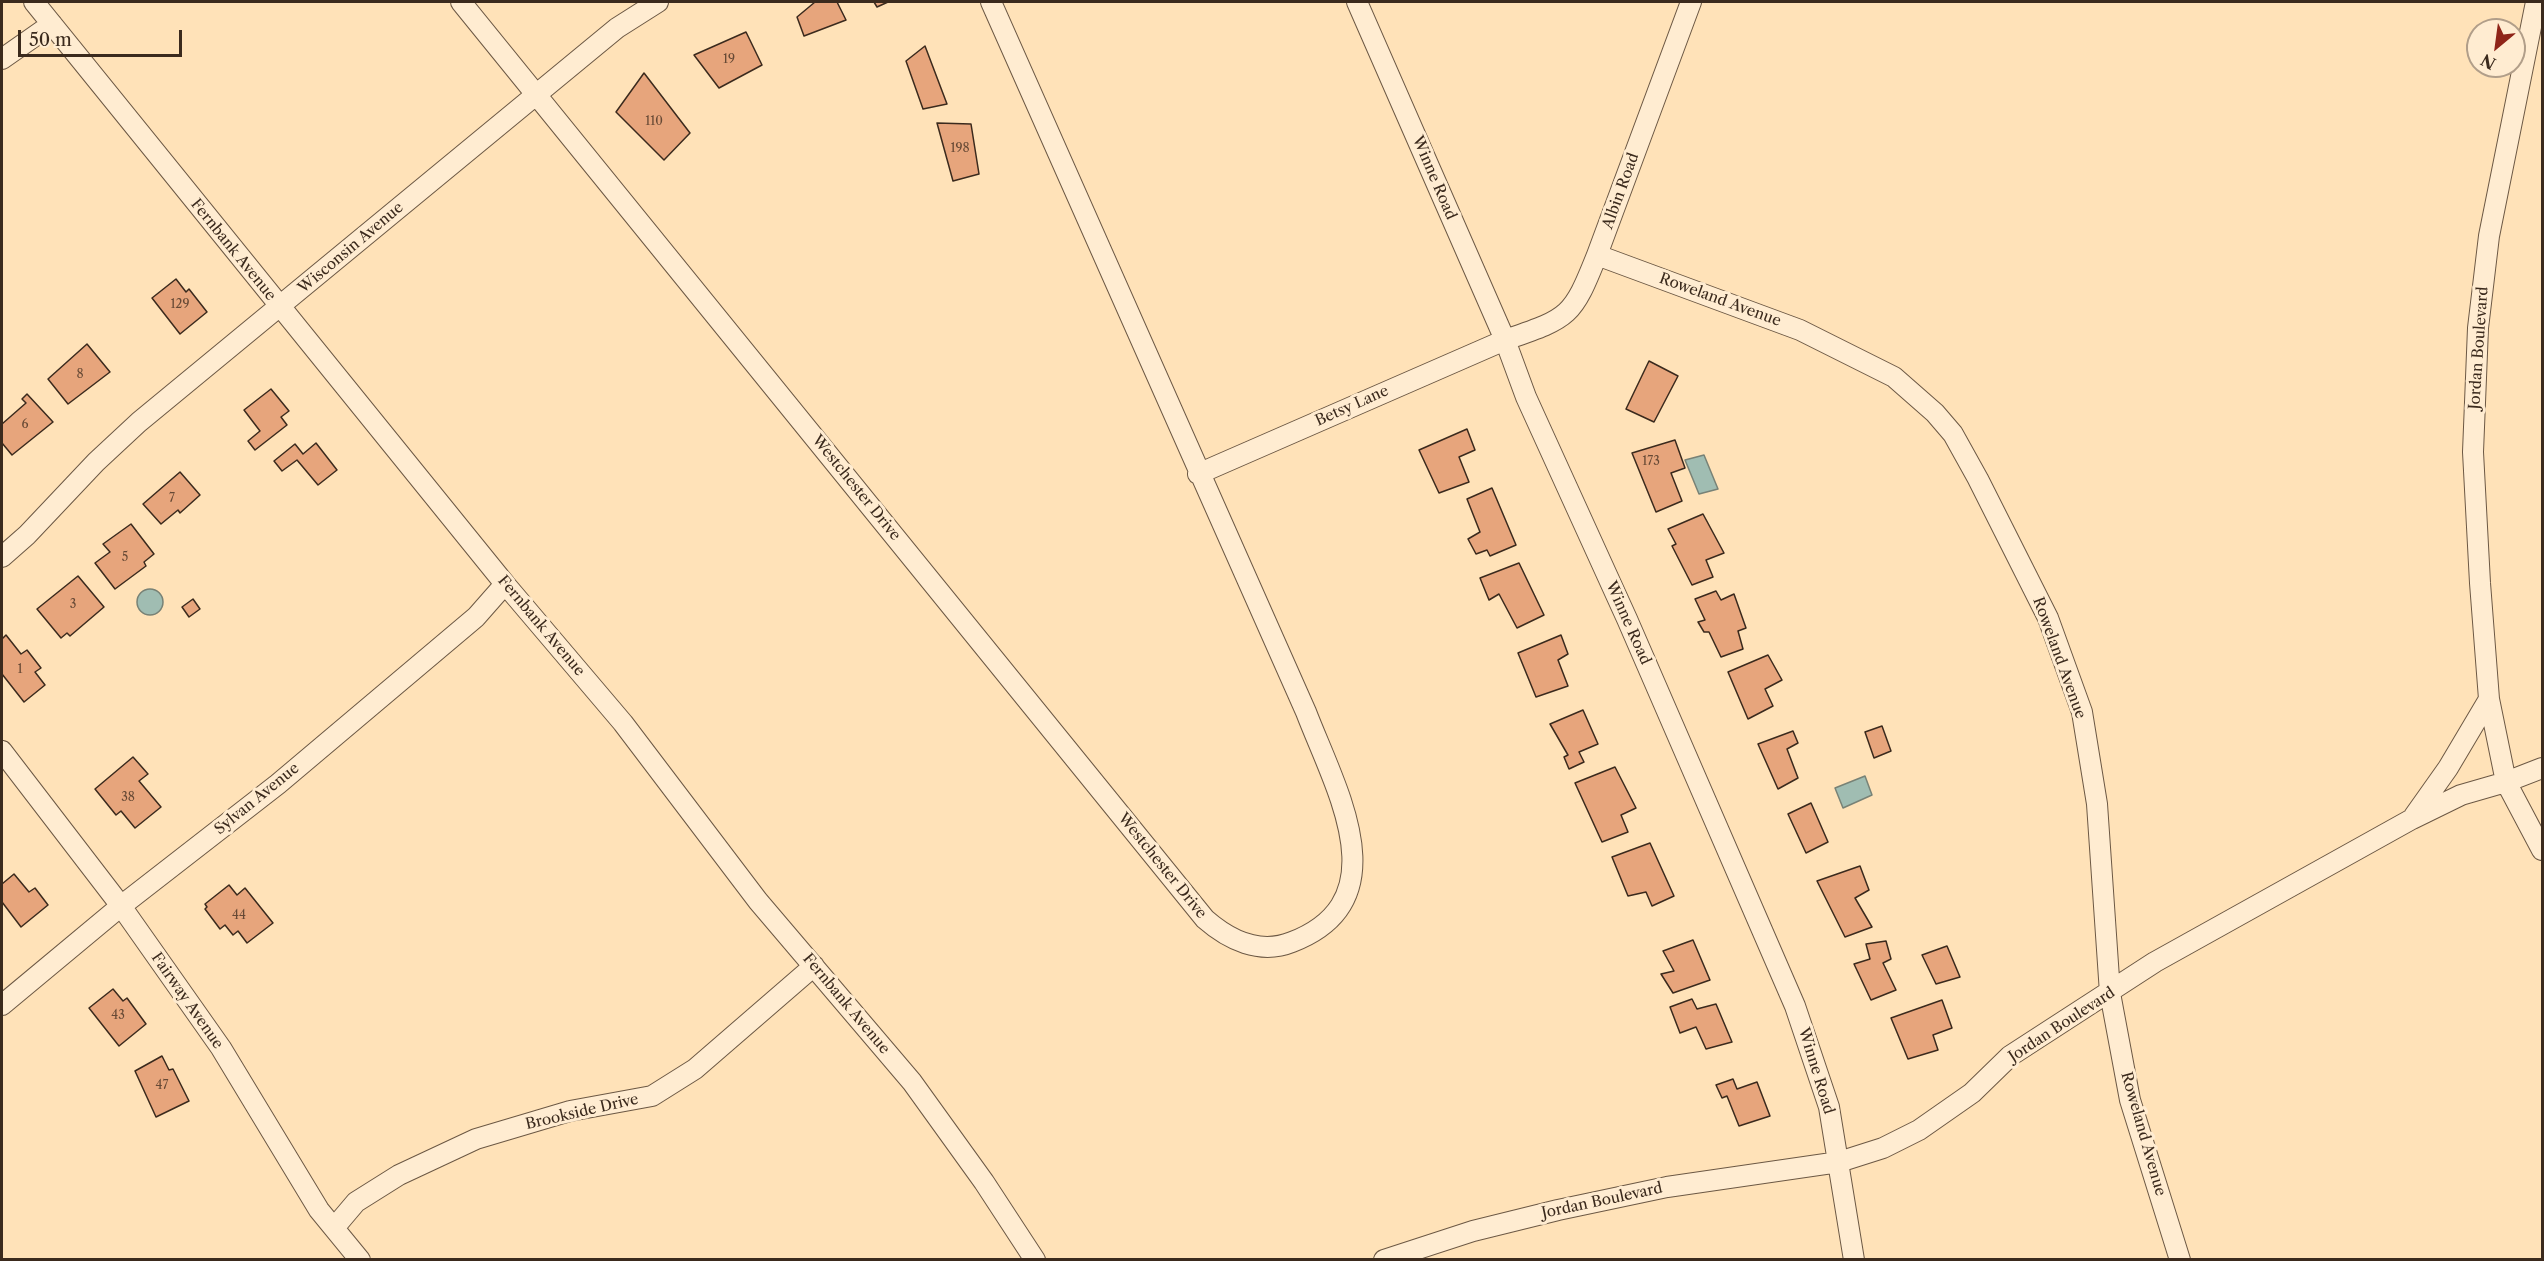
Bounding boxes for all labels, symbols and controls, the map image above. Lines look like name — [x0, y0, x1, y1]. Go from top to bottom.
scale bar — [21, 18, 184, 56]
north arrow — [2466, 18, 2526, 78]
text: 50 m — [29, 29, 72, 51]
text: N — [2477, 50, 2499, 74]
house number: 19 — [723, 53, 735, 67]
house number: 110 — [645, 115, 663, 129]
street label: Winne Road — [1408, 133, 1460, 223]
house number: 198 — [950, 142, 970, 156]
street label: Albin Road — [1599, 150, 1643, 232]
street label: Fernbank Avenue — [186, 196, 280, 304]
street label: Wisconsin Avenue — [295, 199, 407, 297]
street label: Roweland Avenue — [1657, 270, 1783, 330]
street label: Jordan Boulevard — [2466, 286, 2492, 410]
house number: 129 — [171, 298, 189, 312]
house number: 8 — [76, 368, 84, 382]
street label: Betsy Lane — [1312, 382, 1392, 430]
house number: 6 — [21, 418, 29, 432]
street label: Westchester Drive — [808, 432, 904, 544]
house number: 173 — [1642, 455, 1660, 469]
house number: 7 — [169, 492, 175, 506]
house number: 5 — [122, 551, 128, 565]
street label: Fernbank Avenue — [494, 572, 588, 680]
street label: Winne Road — [1602, 579, 1654, 667]
street label: Roweland Avenue — [2029, 595, 2089, 721]
house number: 3 — [70, 598, 76, 612]
house number: 1 — [17, 663, 23, 677]
street label: Sylvan Avenue — [211, 759, 303, 839]
house number: 38 — [121, 791, 135, 805]
street label: Westchester Drive — [1114, 810, 1210, 922]
house number: 44 — [232, 909, 246, 923]
street label: Fairway Avenue — [147, 949, 227, 1053]
street label: Fernbank Avenue — [799, 950, 893, 1058]
street label: Jordan Boulevard — [2005, 984, 2119, 1066]
house number: 43 — [111, 1009, 125, 1023]
street label: Winne Road — [1794, 1026, 1838, 1116]
street label: Roweland Avenue — [2117, 1070, 2169, 1198]
house number: 47 — [156, 1079, 168, 1093]
street label: Brookside Drive — [524, 1090, 640, 1134]
street label: Jordan Boulevard — [1540, 1179, 1664, 1223]

